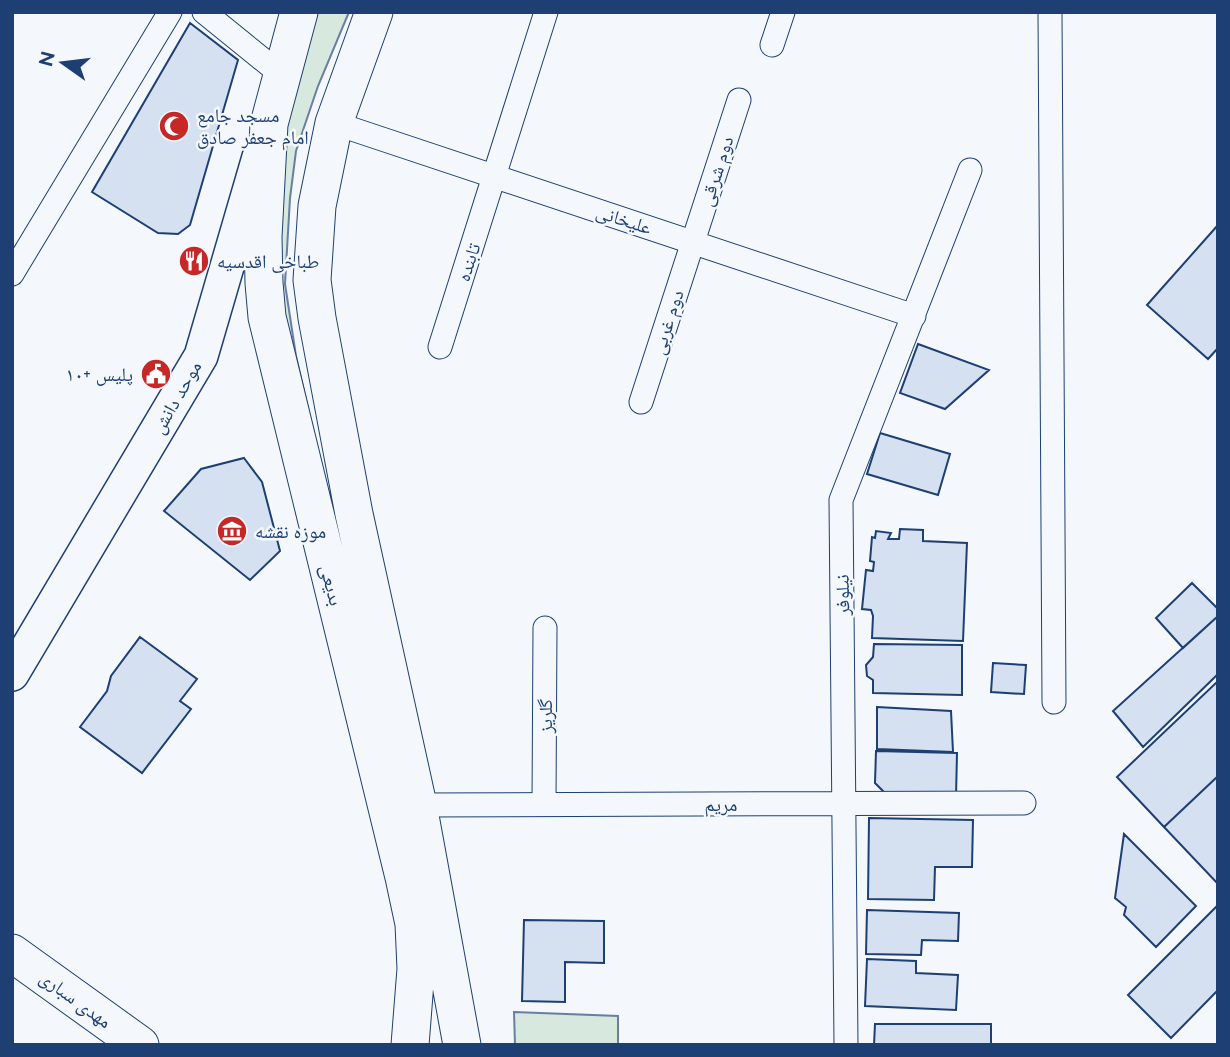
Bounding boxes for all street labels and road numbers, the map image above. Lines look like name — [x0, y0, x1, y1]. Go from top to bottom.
street label: دوم شرقی — [694, 133, 740, 210]
street label: علیخانی — [593, 200, 655, 239]
street label: تابنده — [452, 240, 485, 284]
street label: دوم غربی — [646, 287, 691, 358]
street label: موحد دانش — [146, 357, 207, 438]
street label: بدیعی — [315, 562, 348, 608]
street label: نیلوفر — [831, 574, 854, 617]
street label: گلریز — [534, 699, 557, 734]
street label: مریم — [705, 793, 737, 817]
street label: مهدی سباری — [35, 966, 116, 1033]

